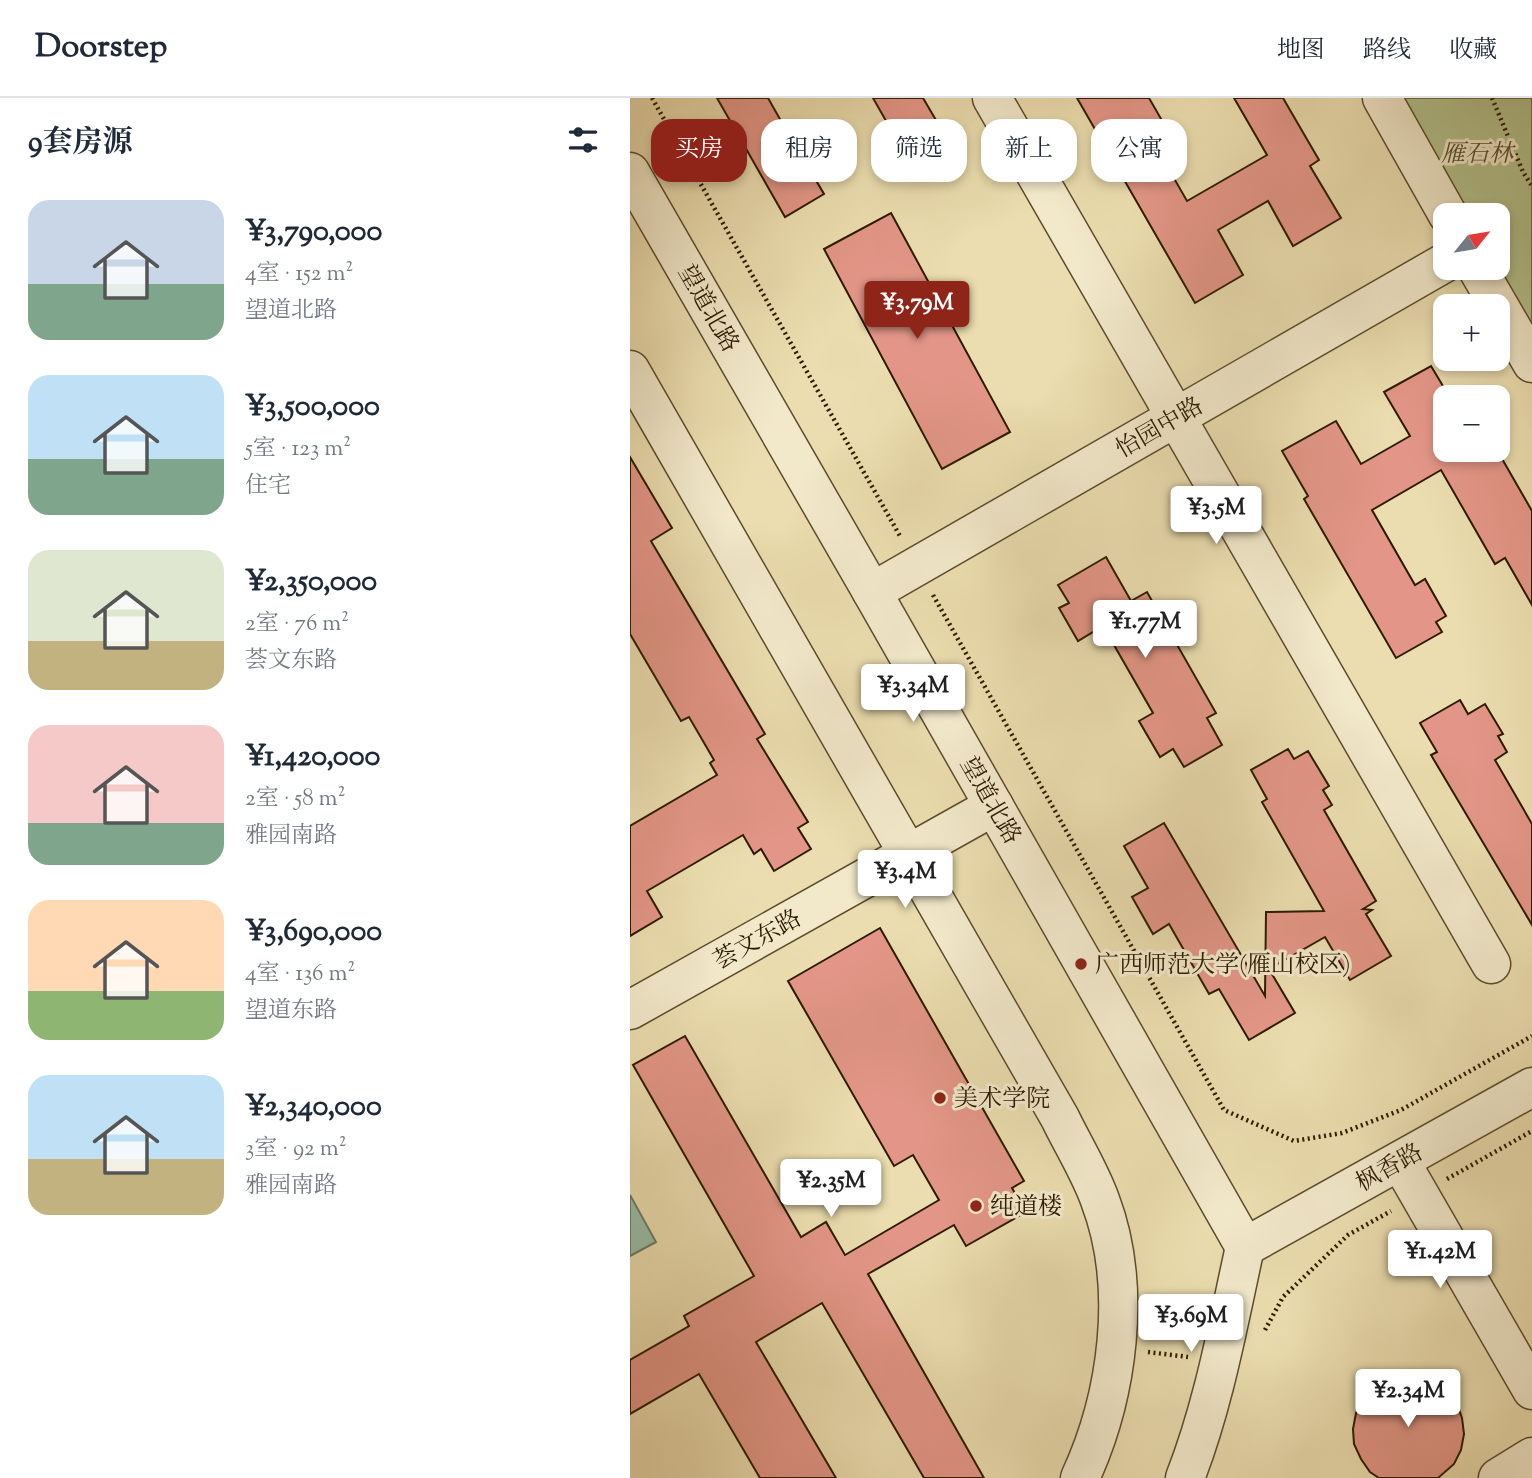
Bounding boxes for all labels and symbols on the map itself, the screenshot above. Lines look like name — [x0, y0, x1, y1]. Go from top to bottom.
park label: 雁石林 — [1441, 138, 1516, 172]
north arrow — [1433, 203, 1510, 280]
street label: 望道北路 — [669, 259, 746, 359]
pin: ¥3.79M — [860, 282, 974, 341]
street label: 怡园中路 — [1110, 390, 1210, 467]
pin: ¥3.5M — [1167, 486, 1265, 546]
pin: ¥1.77M — [1088, 601, 1202, 660]
pin: ¥3.34M — [856, 664, 970, 724]
street label: 望道北路 — [951, 751, 1028, 851]
pin: ¥3.4M — [856, 850, 954, 910]
street label: 荟文东路 — [708, 903, 808, 979]
place label: 广西师范大学(雁山校区) — [1095, 949, 1351, 983]
marker: 广西师范大学(雁山校区) — [1073, 956, 1089, 972]
place label: 美术学院 — [954, 1083, 1050, 1117]
marker: 美术学院 — [932, 1090, 948, 1106]
street label: 枫香路 — [1350, 1136, 1430, 1201]
pin: ¥2.35M — [774, 1160, 888, 1219]
place label: 纯道楼 — [990, 1191, 1062, 1225]
marker: 纯道楼 — [968, 1198, 984, 1214]
pin: ¥1.42M — [1383, 1230, 1497, 1290]
pin: ¥3.69M — [1134, 1294, 1248, 1354]
pin: ¥2.34M — [1351, 1370, 1465, 1429]

